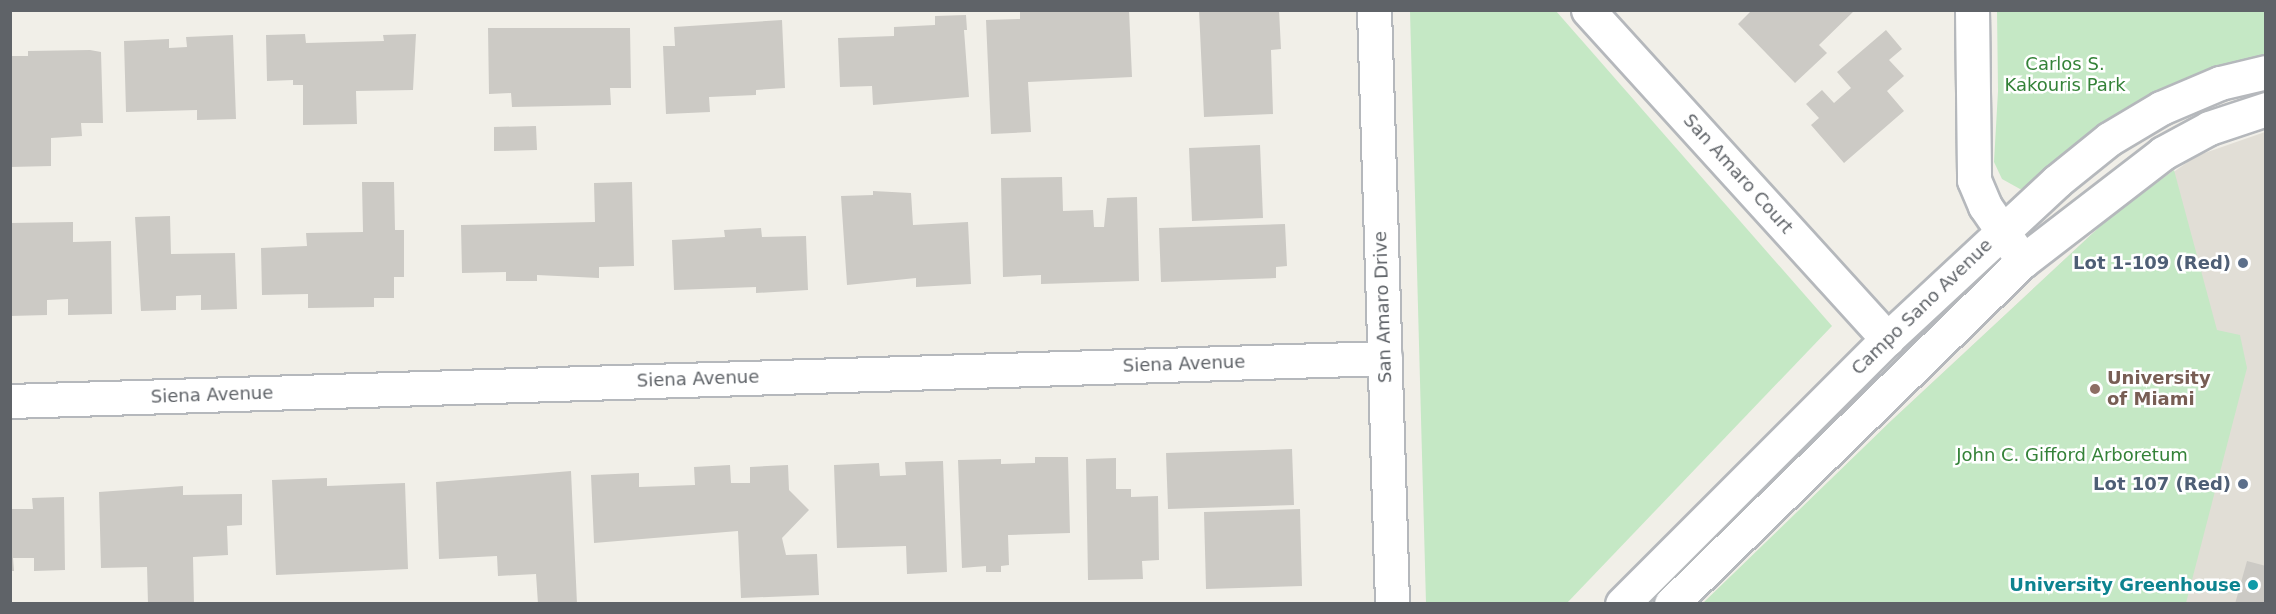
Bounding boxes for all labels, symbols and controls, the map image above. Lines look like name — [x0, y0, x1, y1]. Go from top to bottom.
park label: Carlos S. Kakouris Park — [2004, 54, 2126, 97]
street label: San Amaro Court — [1679, 110, 1797, 238]
street label: San Amaro Drive — [1370, 231, 1396, 383]
street label: Campo Sano Avenue — [1847, 234, 1997, 380]
place label: Lot 1-109 (Red) — [2073, 252, 2231, 274]
marker: Lot 1-109 (Red) — [2236, 256, 2250, 270]
street label: Siena Avenue — [1122, 351, 1246, 377]
street label: Siena Avenue — [636, 366, 760, 392]
place label: University of Miami — [2107, 368, 2211, 410]
street label: Siena Avenue — [150, 382, 274, 408]
marker: University of Miami — [2088, 382, 2102, 396]
park label: John C. Gifford Arboretum — [1956, 444, 2188, 466]
place label: Lot 107 (Red) — [2093, 473, 2231, 495]
marker: Lot 107 (Red) — [2236, 477, 2250, 491]
place label: University Greenhouse — [2009, 574, 2241, 596]
marker: University Greenhouse — [2246, 578, 2260, 592]

